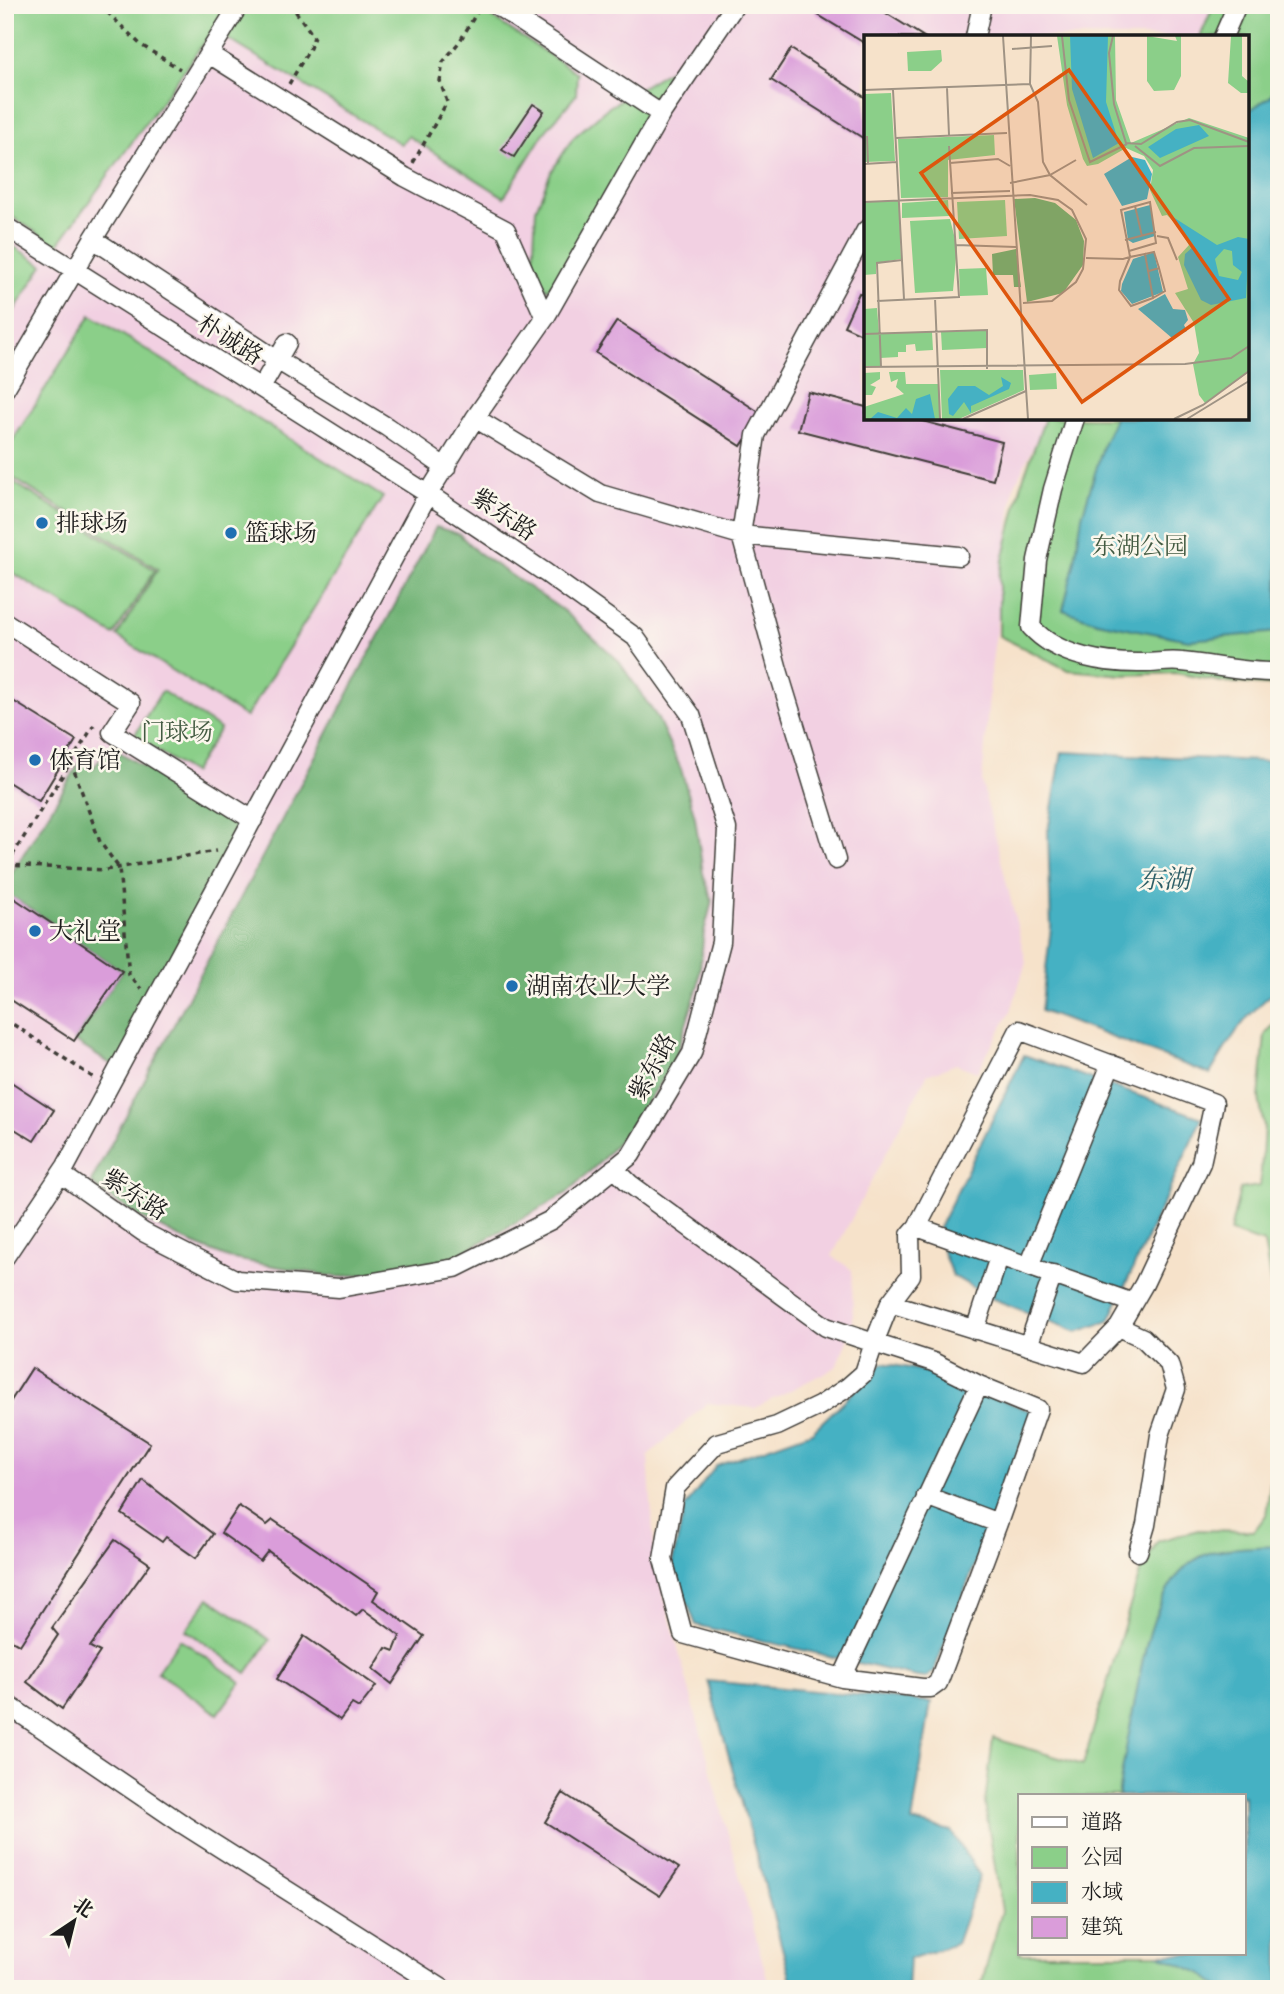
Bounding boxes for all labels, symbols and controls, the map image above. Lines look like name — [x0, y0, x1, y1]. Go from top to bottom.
inset map — [864, 35, 1249, 420]
street label: 朴诚路 — [191, 307, 269, 373]
street label: 紫东路 — [465, 481, 543, 549]
place label: 排球场 — [56, 507, 128, 540]
marker: 排球场 — [34, 515, 50, 531]
place label: 篮球场 — [245, 517, 317, 550]
marker: 篮球场 — [223, 525, 239, 541]
park label: 东湖公园 — [1092, 530, 1188, 563]
park label: 门球场 — [141, 716, 213, 749]
place label: 体育馆 — [49, 744, 121, 777]
marker: 体育馆 — [27, 752, 43, 768]
water label: 东湖 — [1138, 862, 1194, 897]
place label: 大礼堂 — [49, 915, 121, 948]
marker: 大礼堂 — [27, 923, 43, 939]
place label: 湖南农业大学 — [526, 970, 670, 1003]
marker: 湖南农业大学 — [504, 978, 520, 994]
street label: 紫东路 — [622, 1027, 684, 1107]
street label: 紫东路 — [96, 1162, 174, 1228]
legend — [1018, 1794, 1246, 1955]
text: 道路 — [1081, 1808, 1123, 1837]
text: 公园 — [1081, 1843, 1123, 1872]
text: 水域 — [1081, 1878, 1123, 1907]
north arrow — [38, 1885, 108, 1955]
text: 北 — [68, 1892, 98, 1924]
text: 建筑 — [1081, 1913, 1123, 1942]

